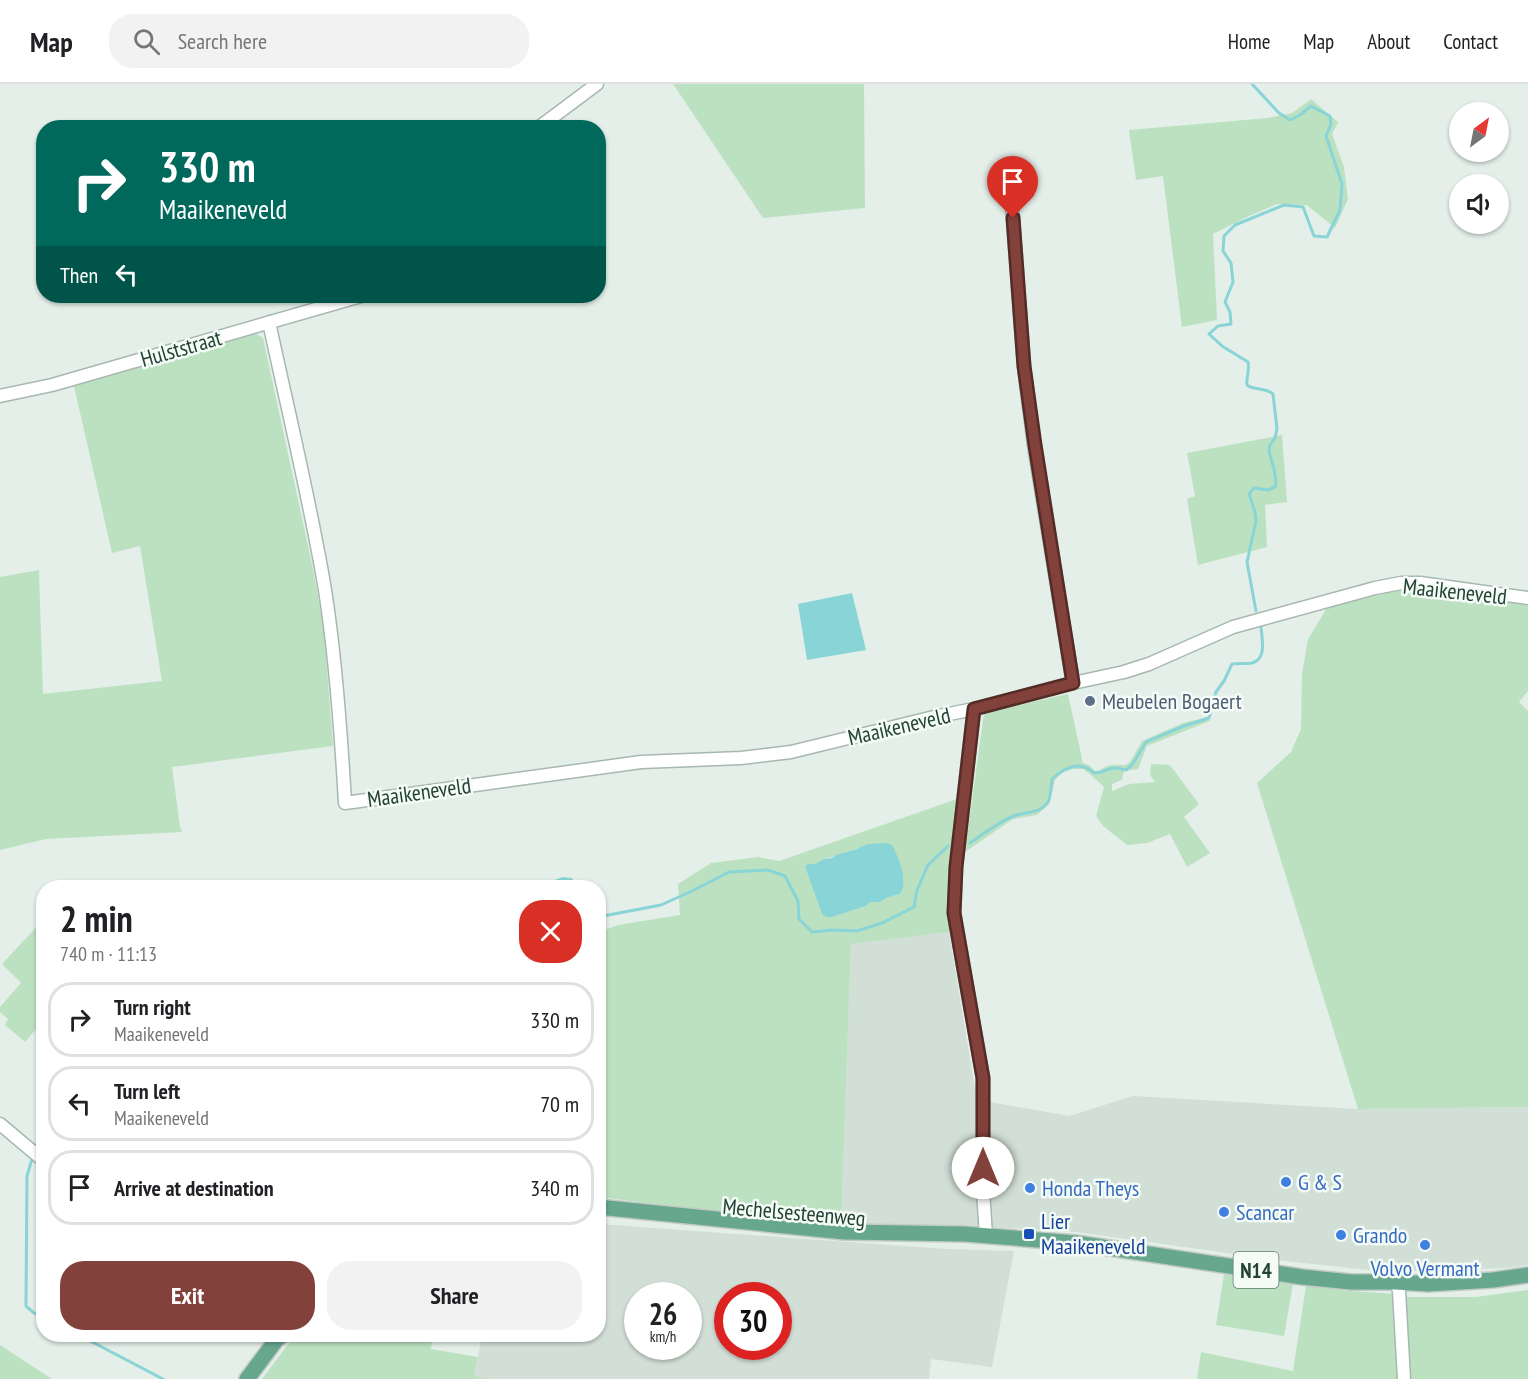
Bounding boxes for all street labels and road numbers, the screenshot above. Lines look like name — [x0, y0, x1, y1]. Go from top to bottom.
street label: Hulststraat — [137, 323, 225, 373]
street label: Maaikeneveld — [1402, 572, 1508, 610]
street label: Maaikeneveld — [845, 701, 953, 751]
street label: Maaikeneveld — [365, 771, 473, 813]
street label: Mechelsesteenweg — [721, 1192, 867, 1232]
road number: N14 — [1234, 1252, 1278, 1288]

